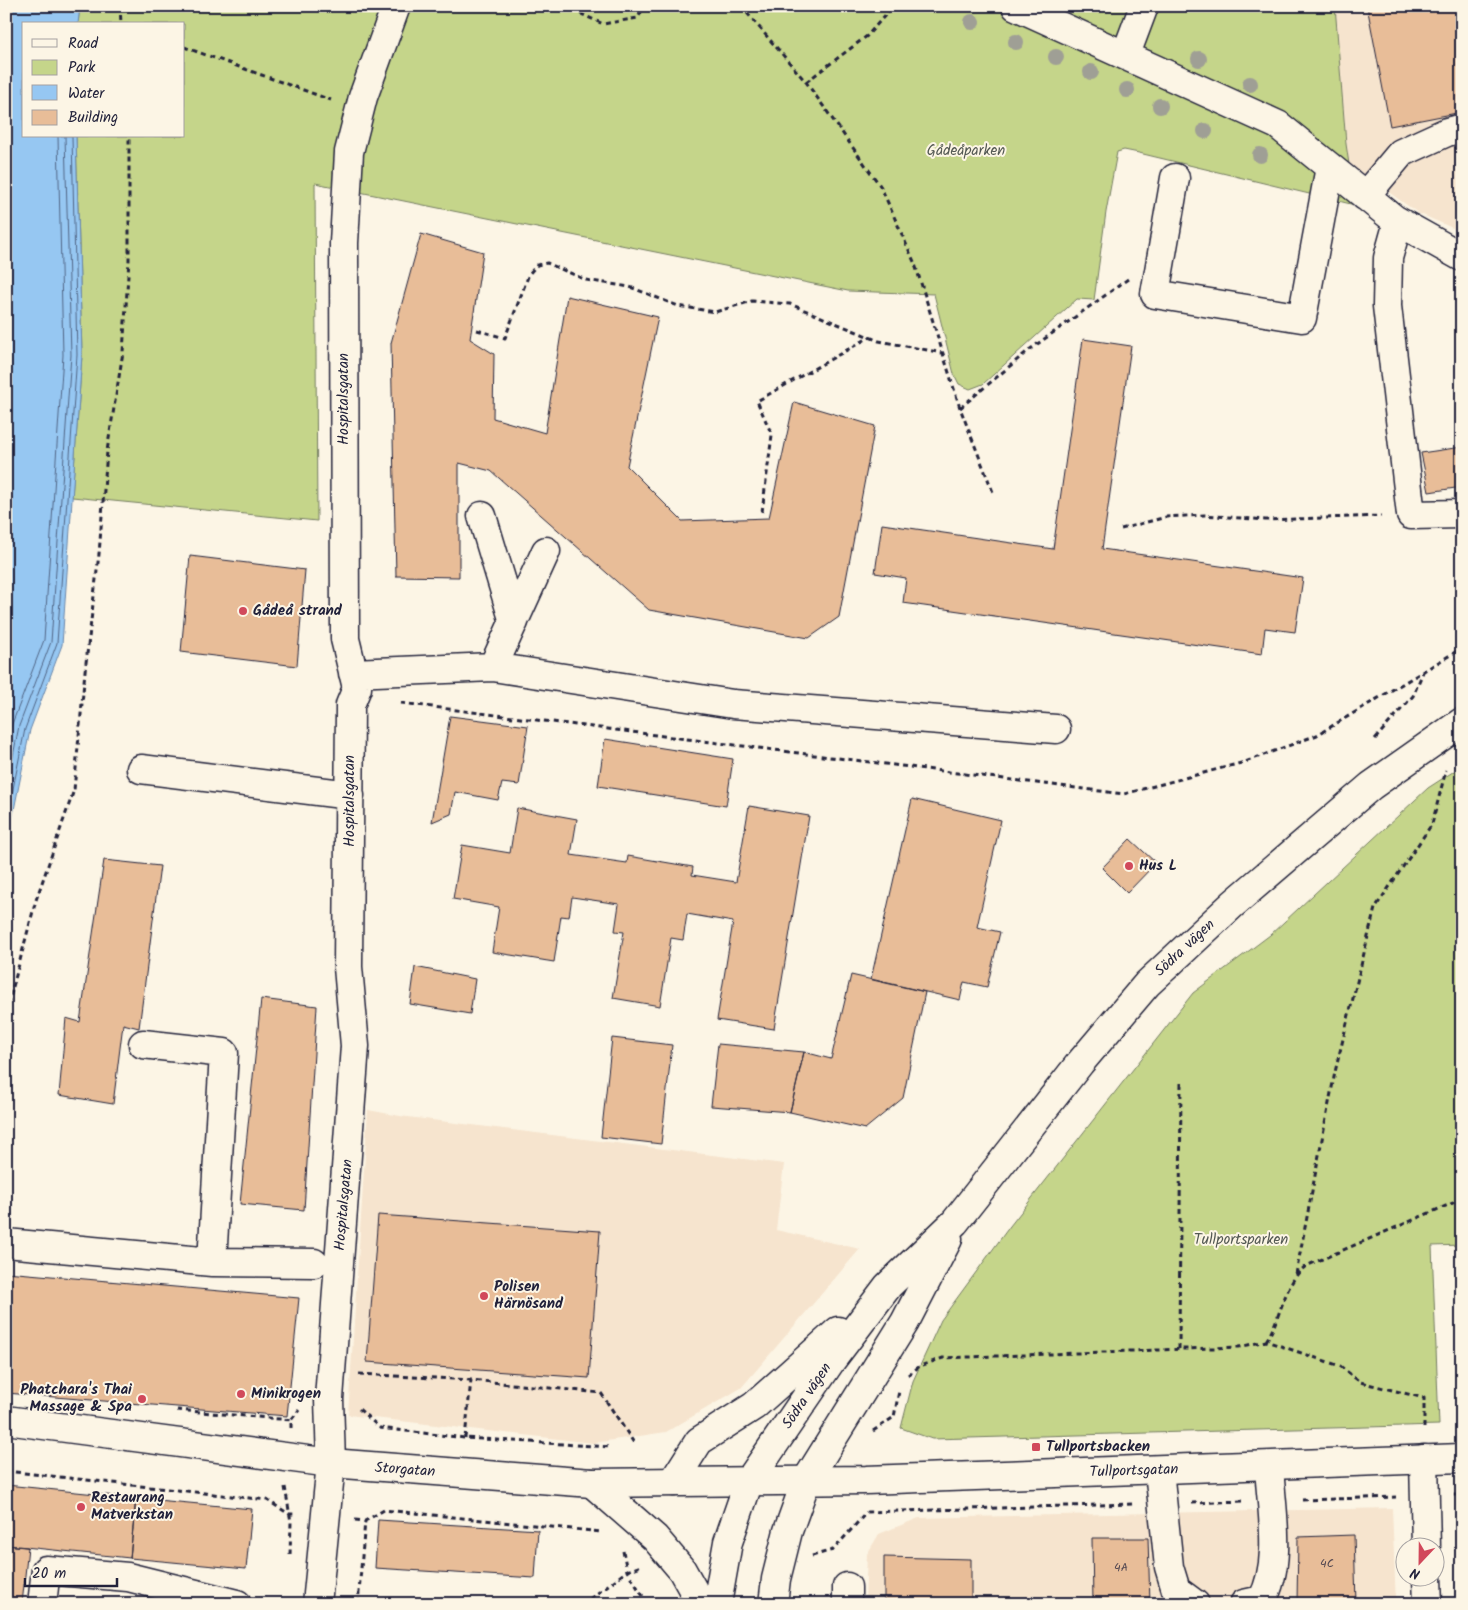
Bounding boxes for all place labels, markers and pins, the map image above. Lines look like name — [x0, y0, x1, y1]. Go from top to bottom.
place label: Gådeå strand — [253, 599, 343, 623]
marker: Gådeå strand — [237, 605, 249, 617]
place label: Hus L — [1139, 854, 1177, 878]
marker: Hus L — [1123, 860, 1135, 872]
place label: Polisen Härnösand — [494, 1275, 564, 1316]
marker: Polisen Härnösand — [478, 1290, 490, 1302]
place label: Phatchara's Thai Massage & Spa — [20, 1378, 133, 1419]
place label: Minikrogen — [251, 1382, 321, 1406]
marker: Minikrogen — [235, 1388, 247, 1400]
marker: Phatchara's Thai Massage & Spa — [136, 1393, 148, 1405]
place label: Tullportsbacken — [1046, 1435, 1150, 1459]
marker: Tullportsbacken — [1030, 1441, 1042, 1453]
place label: Restaurang Matverkstan — [91, 1486, 173, 1527]
marker: Restaurang Matverkstan — [75, 1501, 87, 1513]

